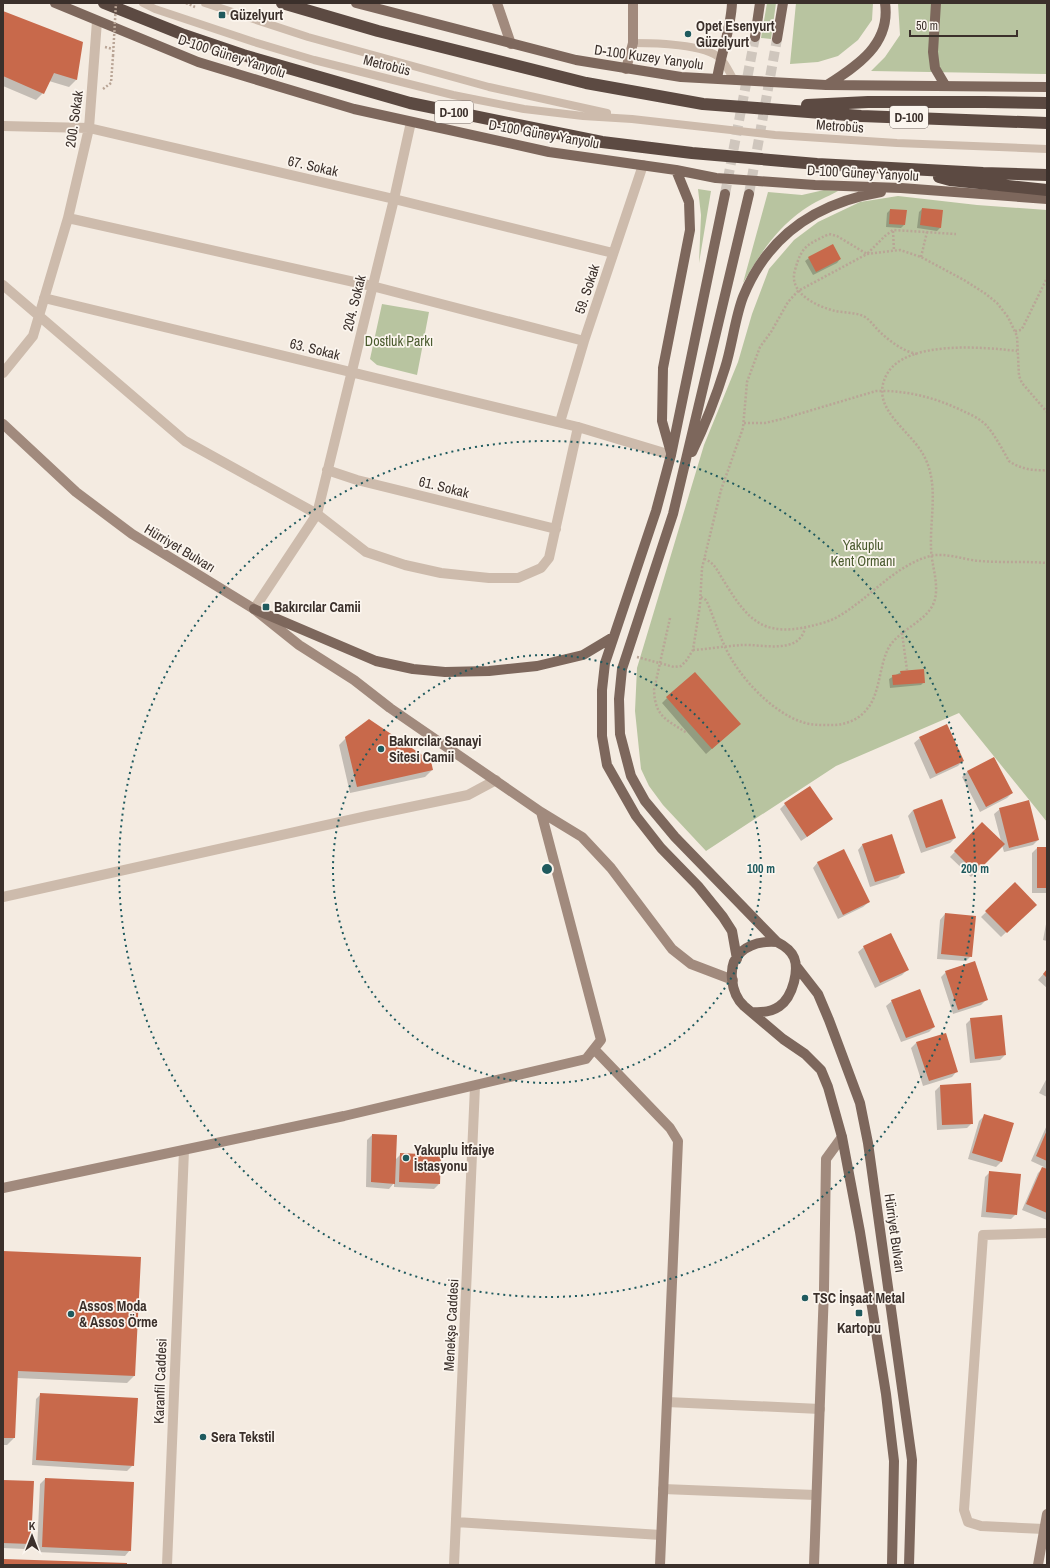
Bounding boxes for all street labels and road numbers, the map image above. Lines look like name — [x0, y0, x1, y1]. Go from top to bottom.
street label: D-100 Güney Yanyolu — [176, 30, 288, 82]
street label: D-100 Kuzey Yanyolu — [593, 40, 705, 74]
street label: Metrobüs — [362, 50, 413, 80]
street label: 200. Sokak — [61, 89, 87, 149]
road number: D-100 — [435, 101, 473, 123]
road number: D-100 — [890, 106, 928, 128]
street label: D-100 Güney Yanyolu — [487, 115, 601, 153]
street label: Metrobüs — [816, 115, 865, 137]
street label: 67. Sokak — [286, 151, 340, 181]
street label: D-100 Güney Yanyolu — [807, 161, 919, 185]
street label: 59. Sokak — [571, 262, 604, 316]
street label: 204. Sokak — [338, 273, 370, 333]
street label: 63. Sokak — [288, 334, 342, 364]
street label: 61. Sokak — [417, 472, 471, 502]
street label: Hürriyet Bulvarı — [141, 520, 219, 576]
street label: Hürriyet Bulvarı — [881, 1192, 909, 1274]
street label: Menekşe Caddesi — [440, 1278, 462, 1372]
street label: Karanfil Caddesi — [150, 1338, 170, 1424]

